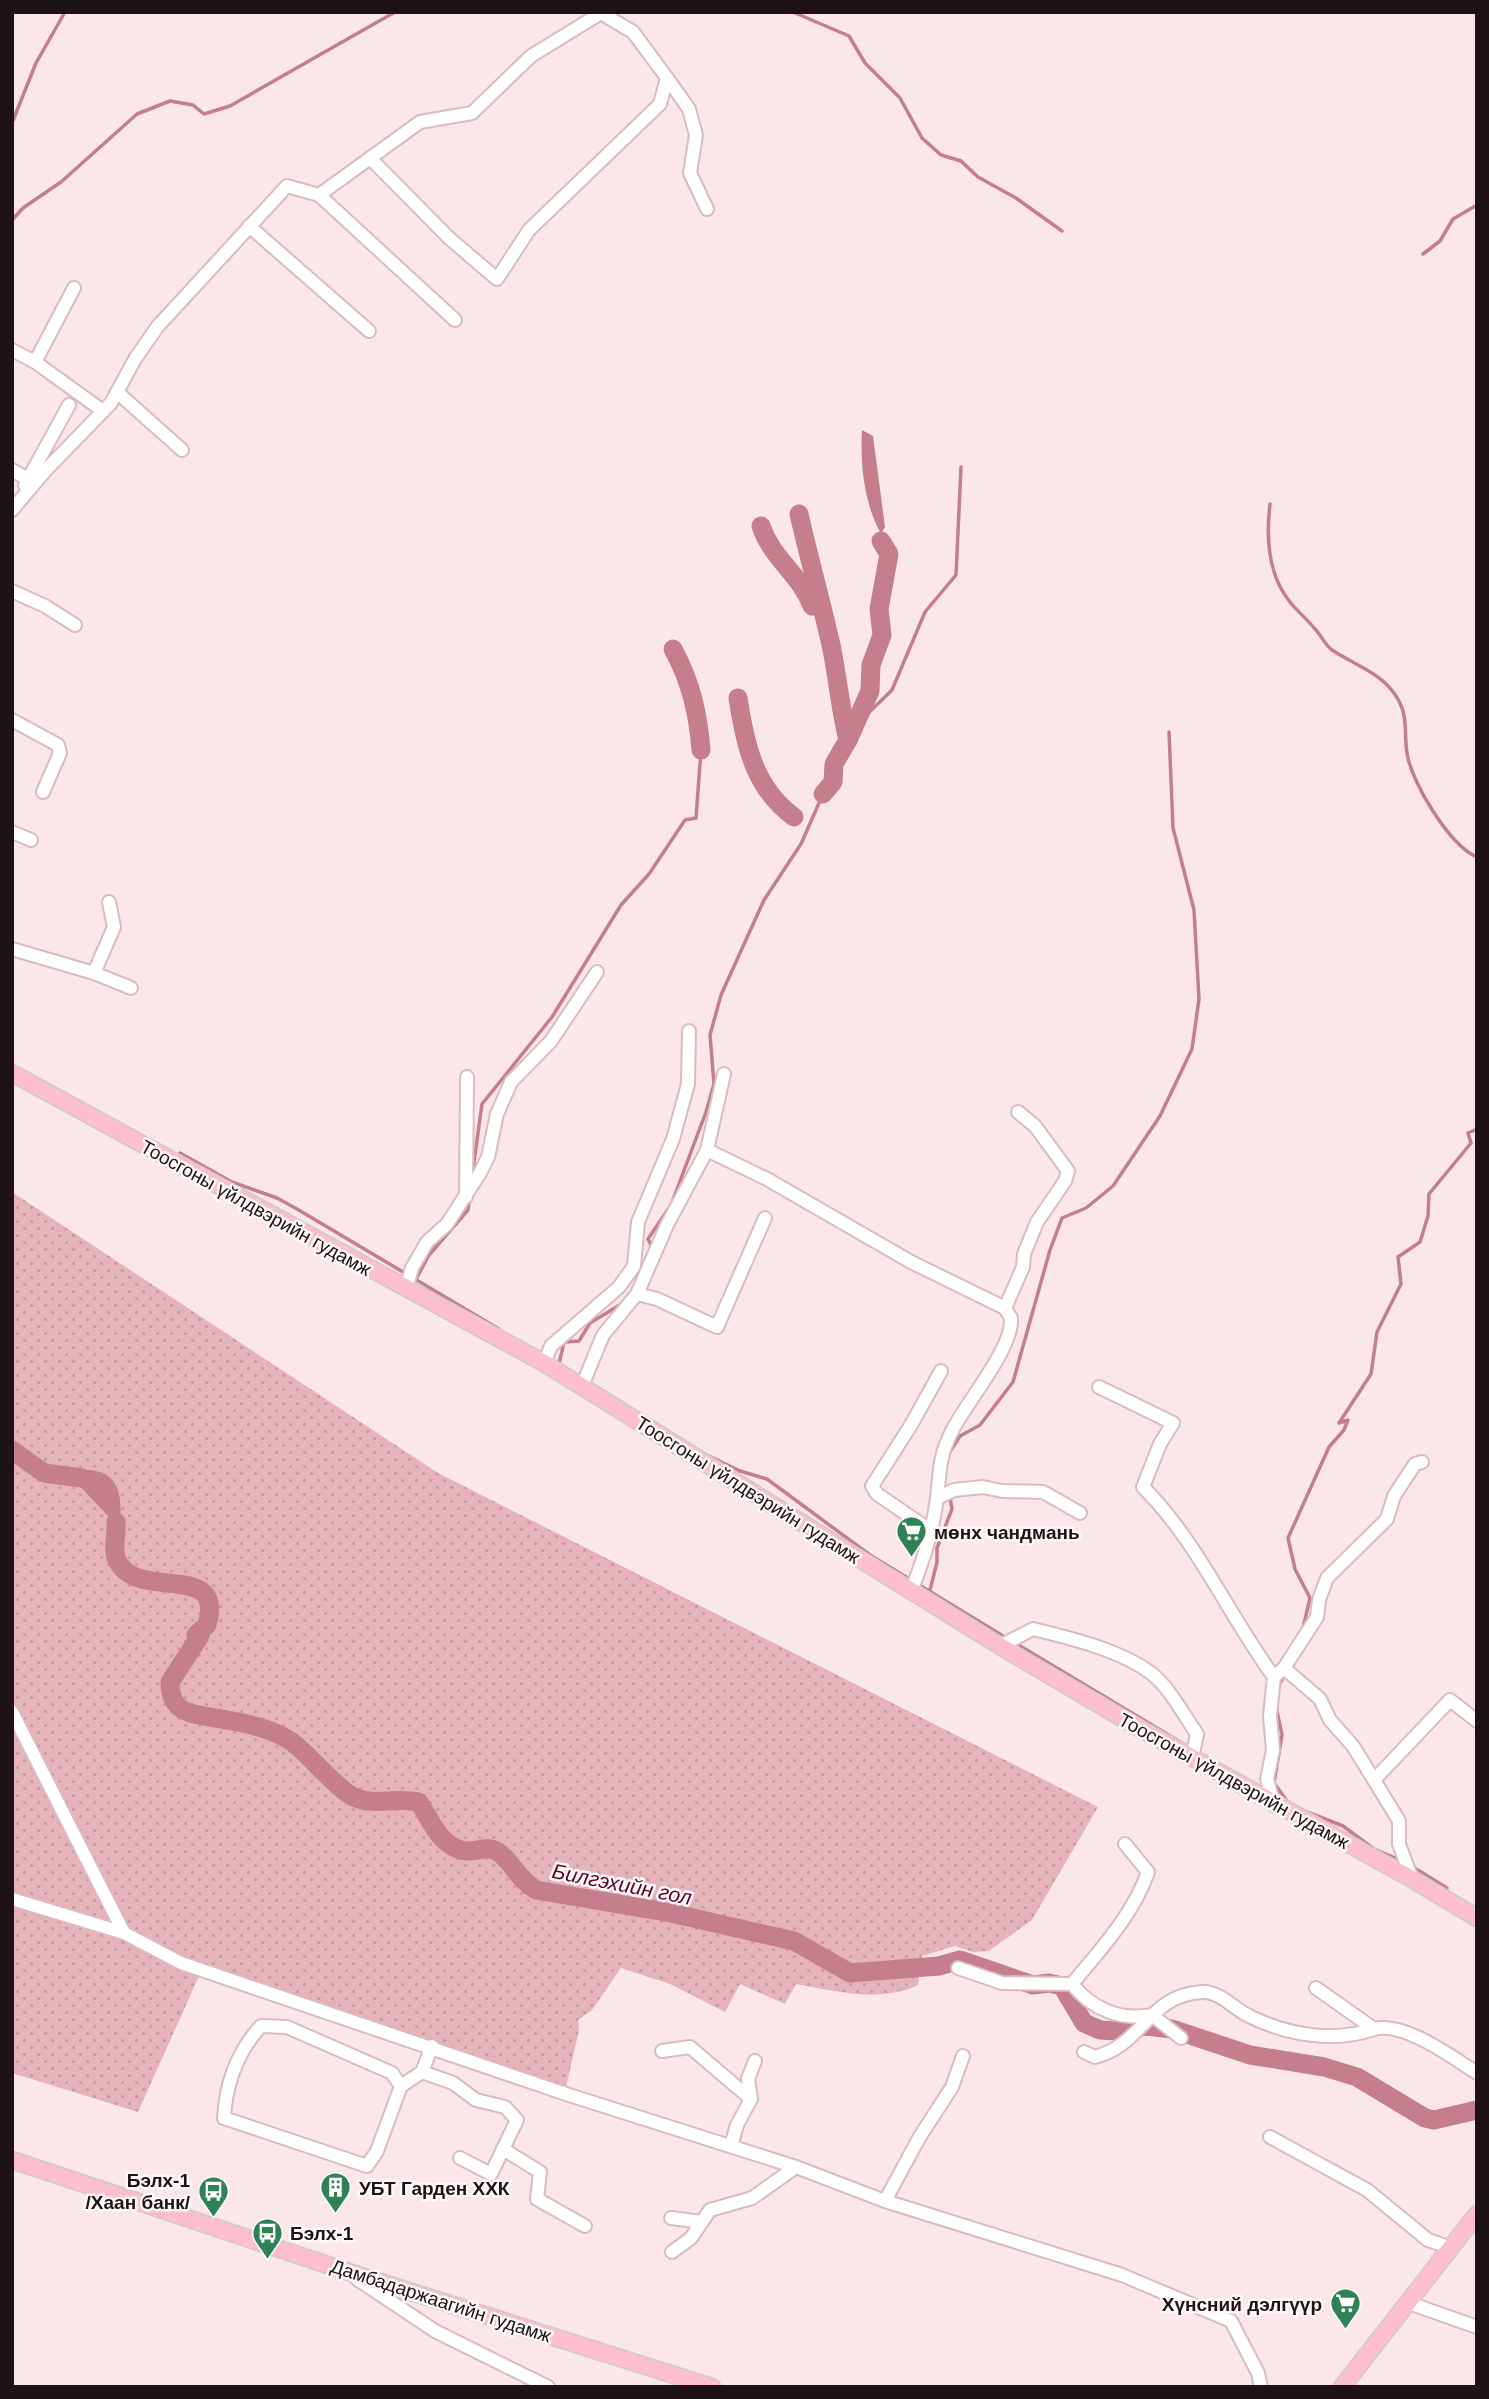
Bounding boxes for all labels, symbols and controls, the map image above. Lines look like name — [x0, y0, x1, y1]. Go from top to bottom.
street label: Тоосгоны үйлдвэрийн гудамж — [137, 1136, 375, 1280]
street label: Тоосгоны үйлдвэрийн гудамж — [632, 1412, 864, 1568]
supermarket icon: мөнх чандмань — [894, 1515, 928, 1559]
place label: мөнх чандмань — [934, 1522, 1080, 1543]
street label: Тоосгоны үйлдвэрийн гудамж — [1115, 1709, 1353, 1853]
water label: Билгэхийн гол — [550, 1859, 694, 1909]
place label: Бэлх-1 /Хаан банк/ — [86, 2170, 191, 2213]
building icon: УБТ Гарден ХХК — [319, 2171, 353, 2215]
bus stop icon: Бэлх-1 /Хаан банк/ — [196, 2174, 230, 2218]
place label: УБТ Гарден ХХК — [359, 2178, 510, 2199]
bus stop icon: Бэлх-1 — [250, 2216, 284, 2260]
place label: Бэлх-1 — [290, 2223, 354, 2244]
street label: Дамбадаржаагийн гудамж — [328, 2255, 554, 2347]
supermarket icon: Хүнсний дэлгүүр — [1328, 2287, 1362, 2331]
place label: Хүнсний дэлгүүр — [1162, 2294, 1322, 2315]

